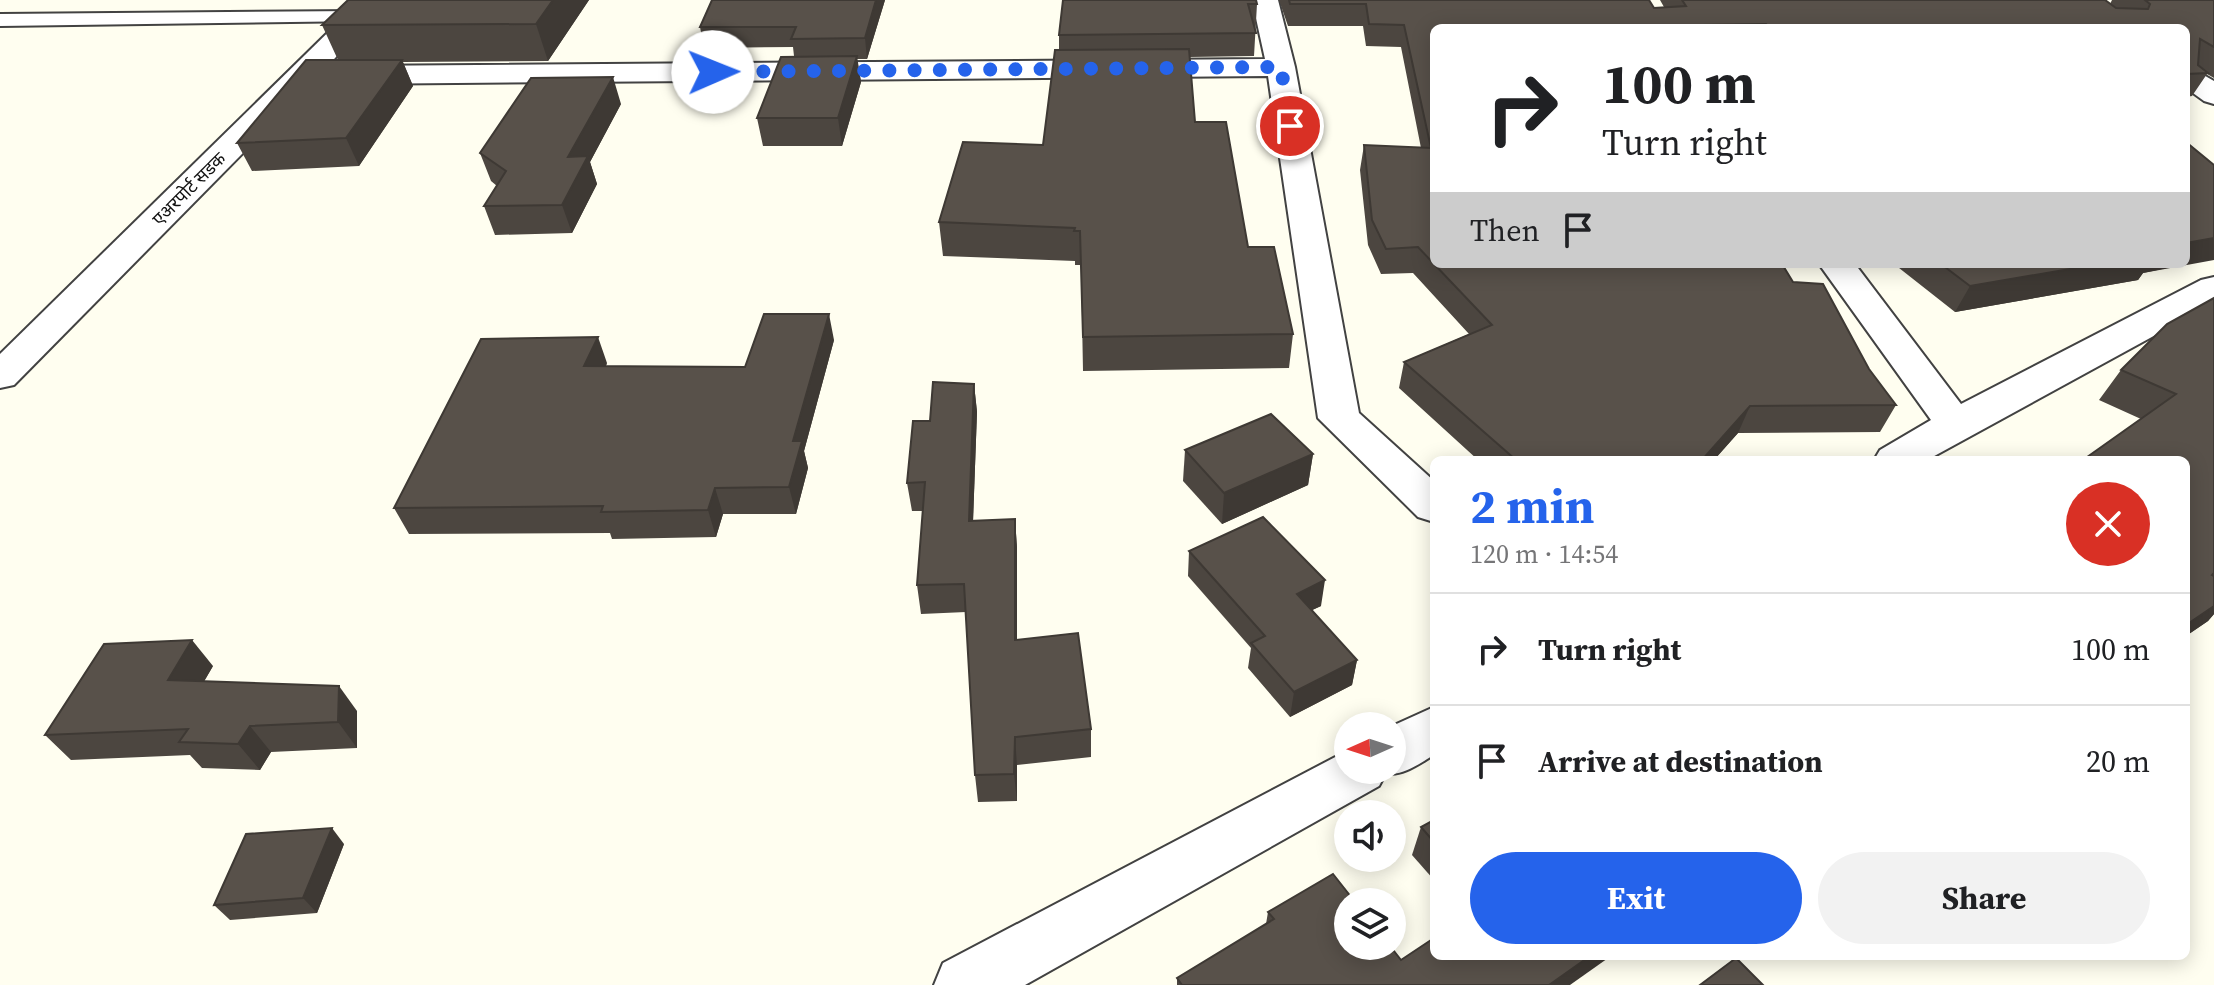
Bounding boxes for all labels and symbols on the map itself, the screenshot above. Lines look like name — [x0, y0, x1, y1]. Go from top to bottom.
position arrow — [671, 30, 755, 114]
pin — [1256, 92, 1324, 160]
street label: एअरपोर्ट सडक — [146, 145, 232, 231]
north arrow — [1334, 712, 1406, 784]

